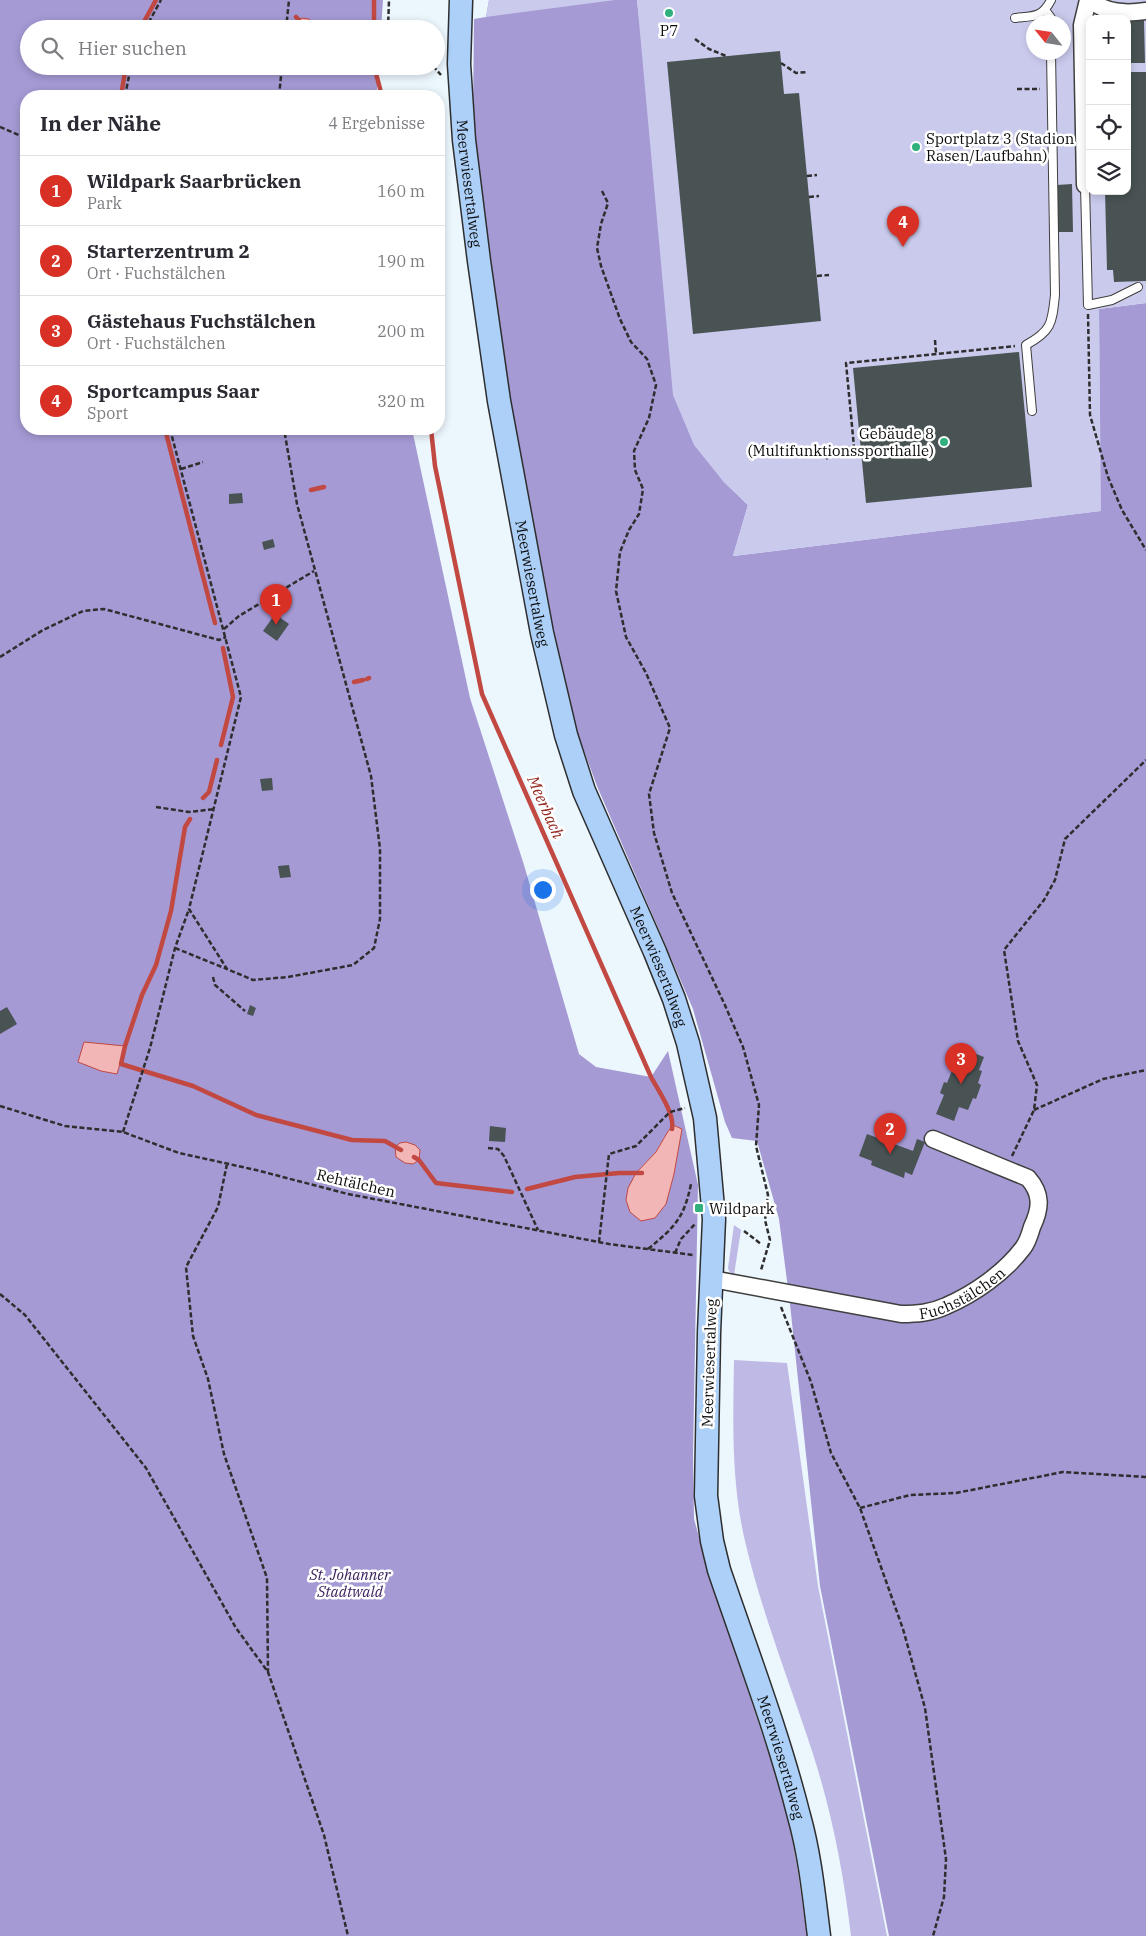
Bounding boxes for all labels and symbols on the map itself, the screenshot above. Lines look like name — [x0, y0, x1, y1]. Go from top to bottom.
marker: P7 — [663, 7, 675, 19]
north arrow — [1026, 15, 1071, 60]
place label: P7 — [660, 21, 678, 40]
street label: Meerwiesertalweg — [453, 119, 487, 249]
place label: Sportplatz 3 (Stadion Rasen/Laufbahn) — [926, 129, 1075, 165]
marker: Sportplatz 3 (Stadion Rasen/Laufbahn) — [910, 141, 922, 153]
pin: 4 — [887, 206, 919, 247]
place label: Gebäude 8 (Multifunktionssporthalle) — [748, 424, 934, 460]
marker: Gebäude 8 (Multifunktionssporthalle) — [938, 436, 950, 448]
street label: Meerwiesertalweg — [512, 518, 554, 649]
pin: 1 — [260, 584, 292, 625]
water label: Meerbach — [523, 772, 569, 842]
your location — [530, 877, 556, 903]
street label: Meerwiesertalweg — [626, 903, 692, 1029]
pin: 3 — [945, 1043, 977, 1084]
pin: 2 — [874, 1113, 906, 1154]
street label: Rehtälchen — [315, 1165, 397, 1201]
place label: Wildpark — [709, 1199, 775, 1218]
marker: Wildpark — [693, 1202, 705, 1214]
street label: Fuchstälchen — [918, 1262, 1009, 1323]
street label: Meerwiesertalweg — [697, 1298, 721, 1428]
park label: St. Johanner Stadtwald — [308, 1565, 391, 1601]
street label: Meerwiesertalweg — [754, 1693, 809, 1821]

